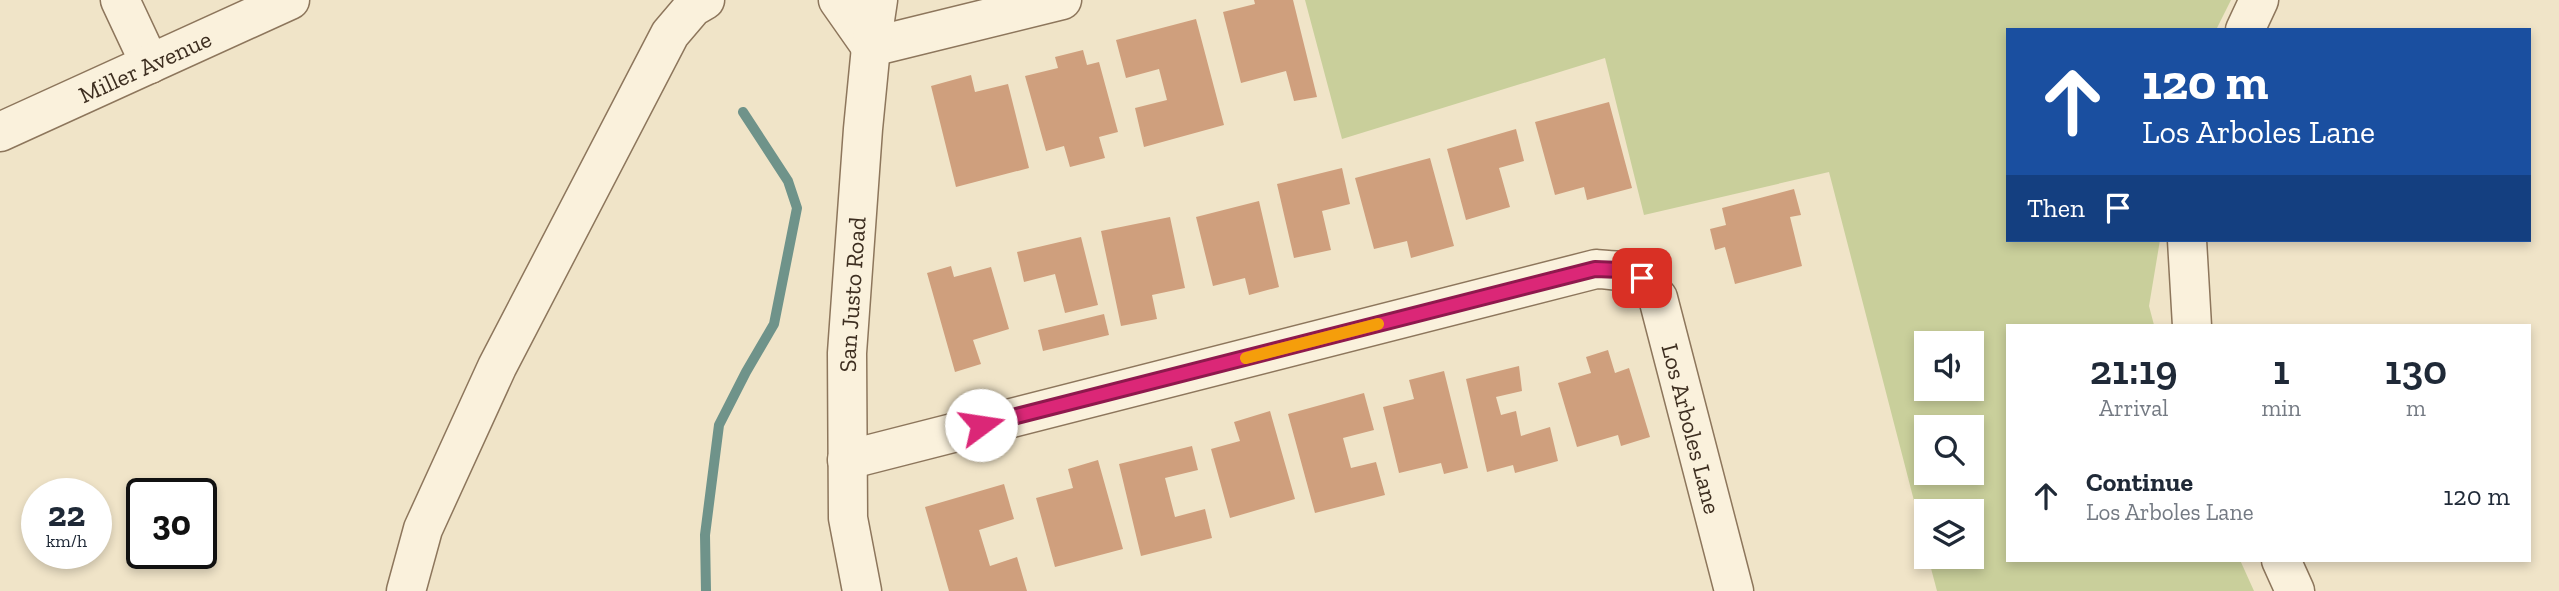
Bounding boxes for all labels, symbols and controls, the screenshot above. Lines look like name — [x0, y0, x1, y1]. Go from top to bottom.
street label: Miller Avenue — [74, 23, 216, 109]
text: 120 m — [2142, 53, 2268, 112]
icon: ahead — [2027, 56, 2118, 147]
text: Los Arboles Lane — [2142, 113, 2375, 151]
icon: arrive — [2099, 189, 2137, 227]
text: Then — [2027, 192, 2085, 224]
street label: San Justo Road — [832, 216, 871, 372]
pin — [1612, 248, 1672, 308]
icon: arrive — [1623, 259, 1661, 297]
map controls — [1914, 331, 1984, 569]
button: sound — [1914, 331, 1984, 401]
street label: Los Arboles Lane — [1656, 340, 1728, 517]
text: 21:19 — [2090, 344, 2178, 395]
text: 1 — [2273, 344, 2290, 395]
text: 130 — [2385, 344, 2447, 395]
position arrow — [944, 388, 1018, 462]
text: Arrival — [2099, 394, 2168, 422]
text: min — [2262, 394, 2301, 422]
text: m — [2406, 394, 2426, 422]
button: search — [1914, 415, 1984, 485]
text: Continue — [2086, 466, 2193, 498]
icon: ahead — [2027, 477, 2065, 515]
speed limit sign: 30 — [126, 478, 217, 569]
text: 120 m — [2443, 480, 2510, 512]
text: 22 — [48, 493, 85, 535]
text: Los Arboles Lane — [2086, 498, 2253, 526]
button: layers — [1914, 499, 1984, 569]
text: km/h — [46, 530, 87, 552]

